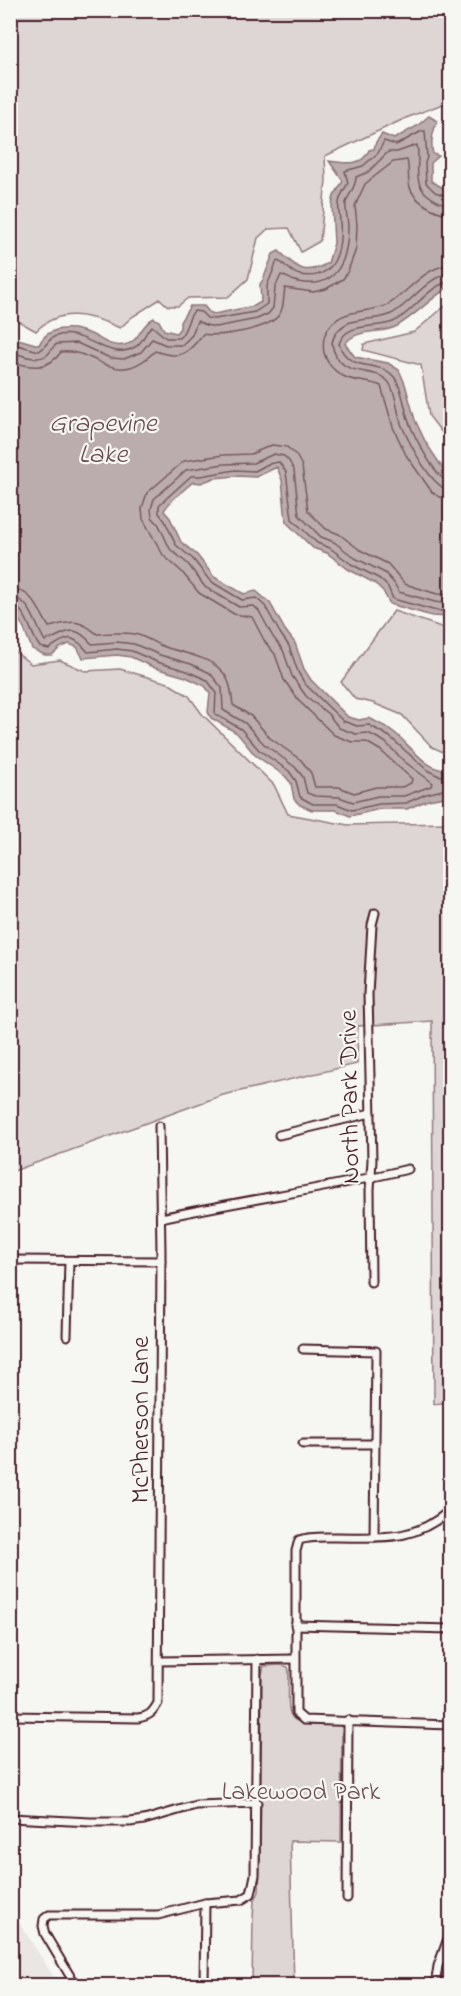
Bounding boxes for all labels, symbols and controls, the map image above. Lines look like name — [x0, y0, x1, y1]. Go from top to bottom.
water label: Grapevine Lake — [49, 405, 159, 475]
street label: North Park Drive — [330, 1009, 372, 1185]
street label: McPherson Lane — [123, 1336, 161, 1504]
park label: Lakewood Park — [222, 1774, 381, 1812]

